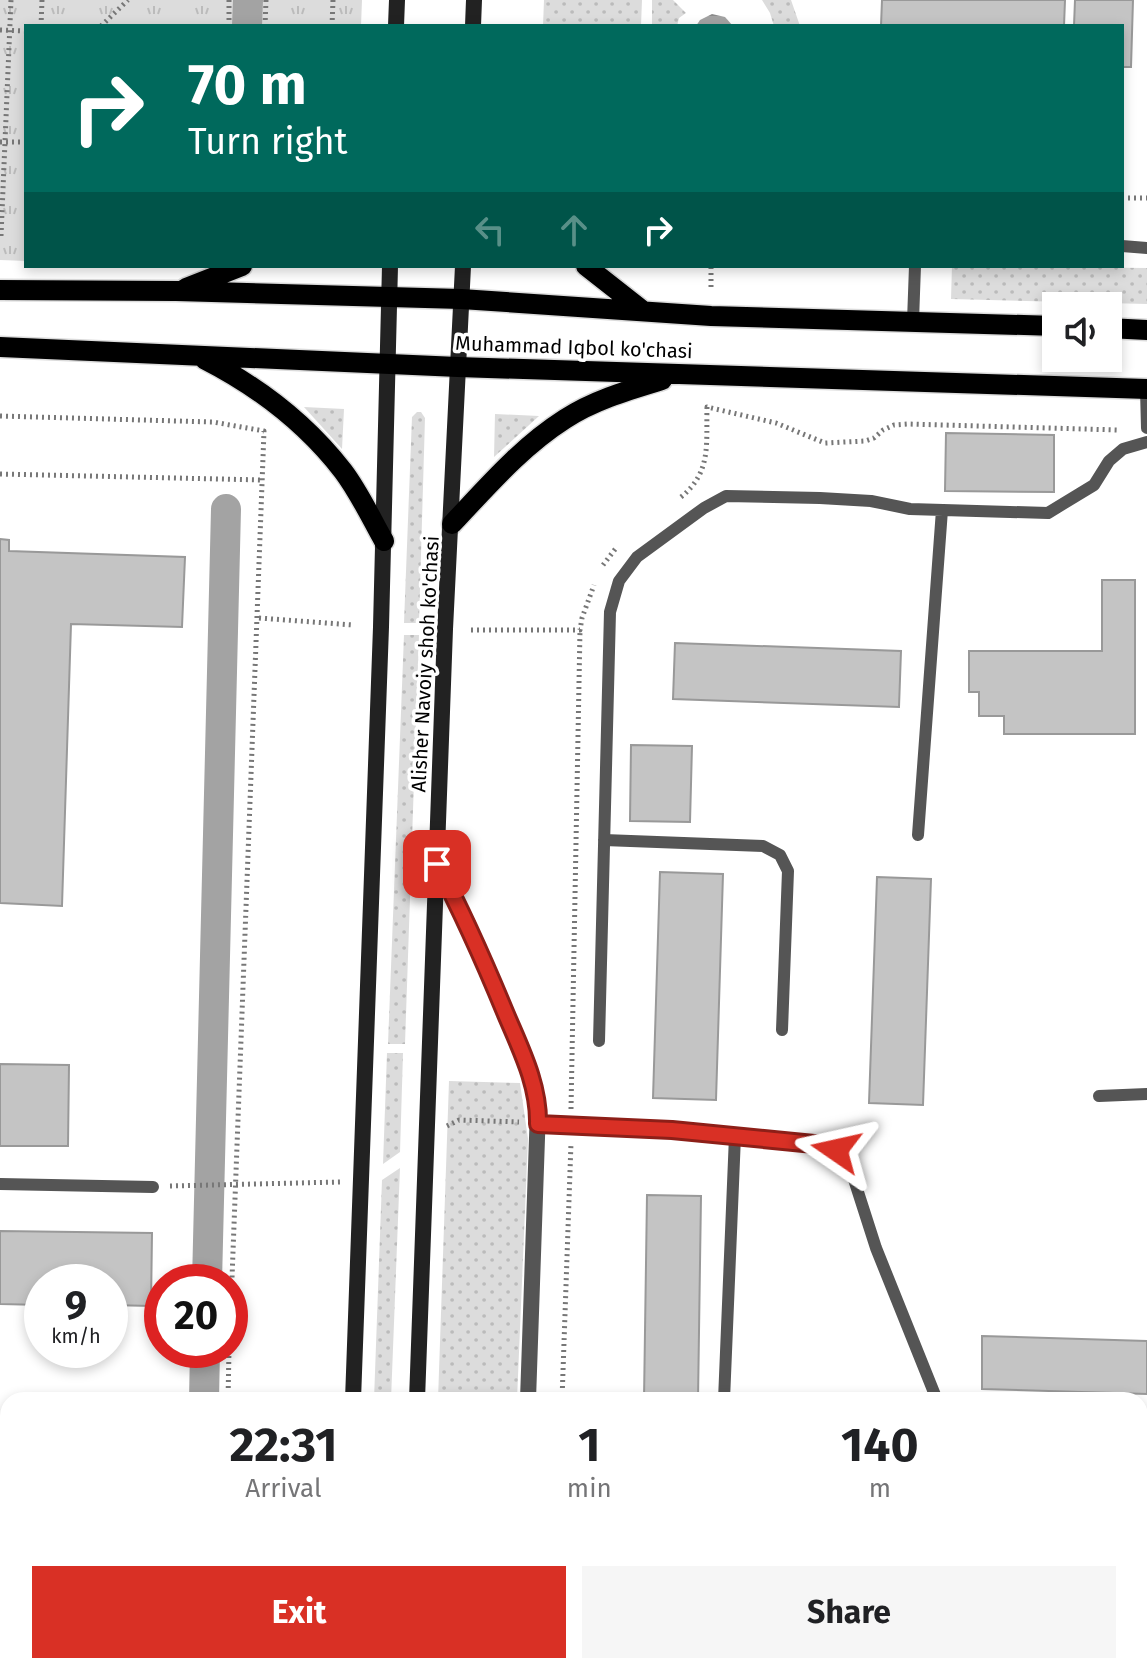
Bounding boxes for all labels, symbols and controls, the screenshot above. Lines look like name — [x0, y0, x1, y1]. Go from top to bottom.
text: 70 m — [188, 52, 307, 119]
icon: right — [56, 56, 160, 160]
text: Turn right — [188, 120, 348, 164]
icon: left — [468, 208, 512, 252]
icon: ahead — [552, 208, 596, 252]
icon: right — [636, 208, 680, 252]
map controls — [1042, 292, 1122, 372]
button: sound — [1042, 292, 1122, 372]
street label: Muhammad Iqbol ko'chasi — [455, 331, 693, 363]
street label: Alisher Navoiy shoh ko'chasi — [406, 535, 444, 793]
pin — [403, 830, 471, 898]
icon: arrive — [415, 842, 459, 886]
position arrow — [794, 1108, 878, 1192]
speed limit sign: 20 — [144, 1264, 248, 1368]
text: 9 — [65, 1282, 87, 1330]
text: km/h — [51, 1324, 101, 1348]
text: 22:31 — [229, 1416, 337, 1474]
text: 1 — [578, 1416, 600, 1474]
text: 140 — [841, 1416, 919, 1474]
text: Arrival — [245, 1473, 322, 1504]
text: min — [567, 1473, 612, 1504]
text: m — [869, 1473, 891, 1504]
button: Exit — [32, 1566, 566, 1658]
button: Share — [582, 1566, 1116, 1658]

